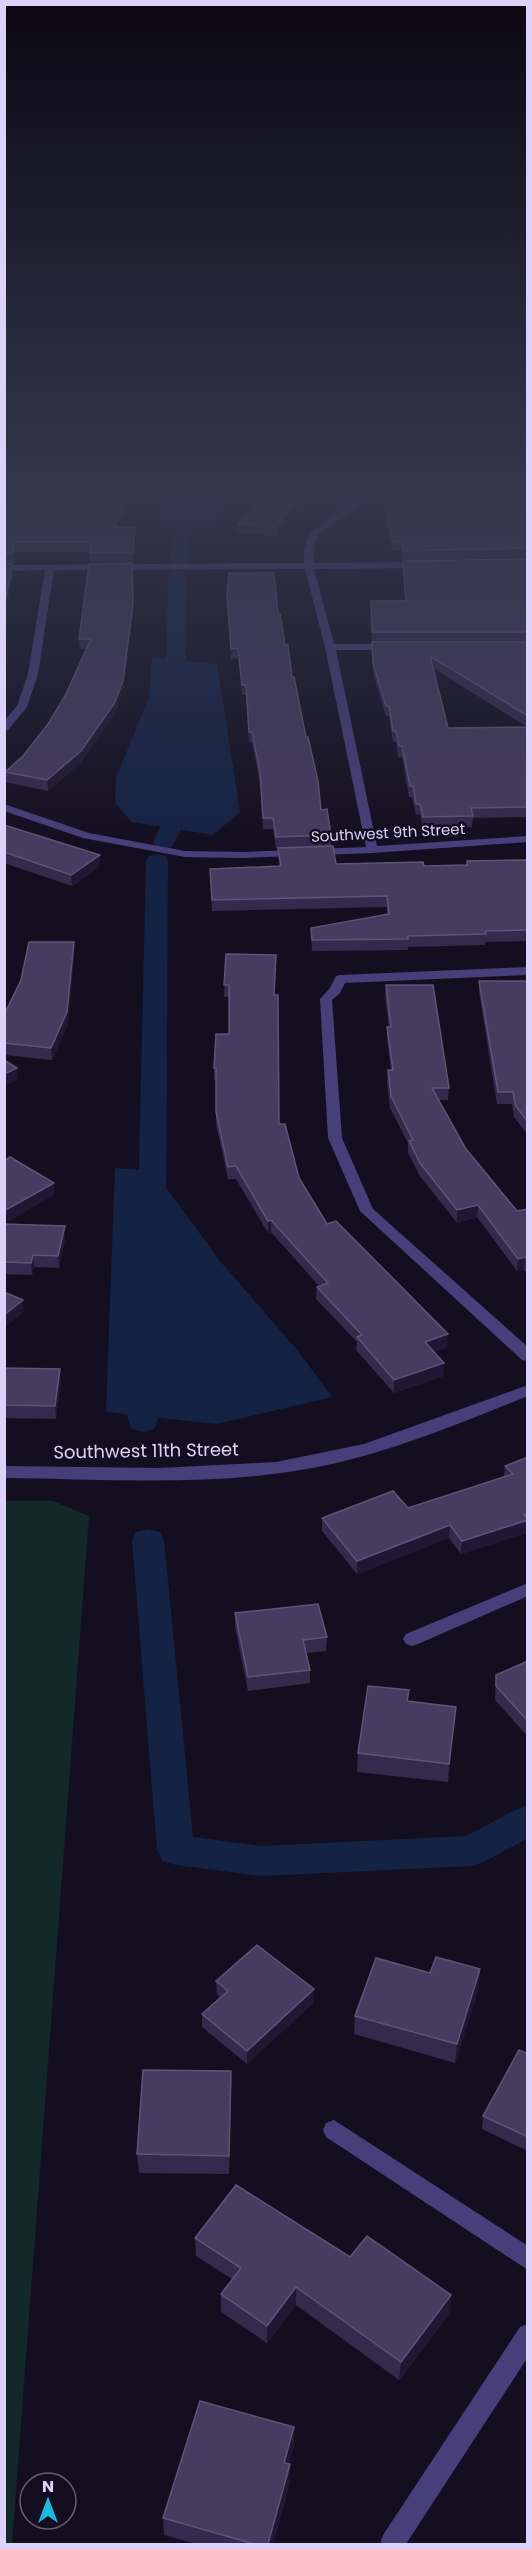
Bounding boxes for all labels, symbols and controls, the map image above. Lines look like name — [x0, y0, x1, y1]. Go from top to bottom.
street label: Southwest 9th Street — [310, 818, 466, 847]
street label: Southwest 11th Street — [53, 1436, 239, 1465]
north arrow — [18, 2471, 78, 2531]
text: N — [42, 2475, 54, 2498]

